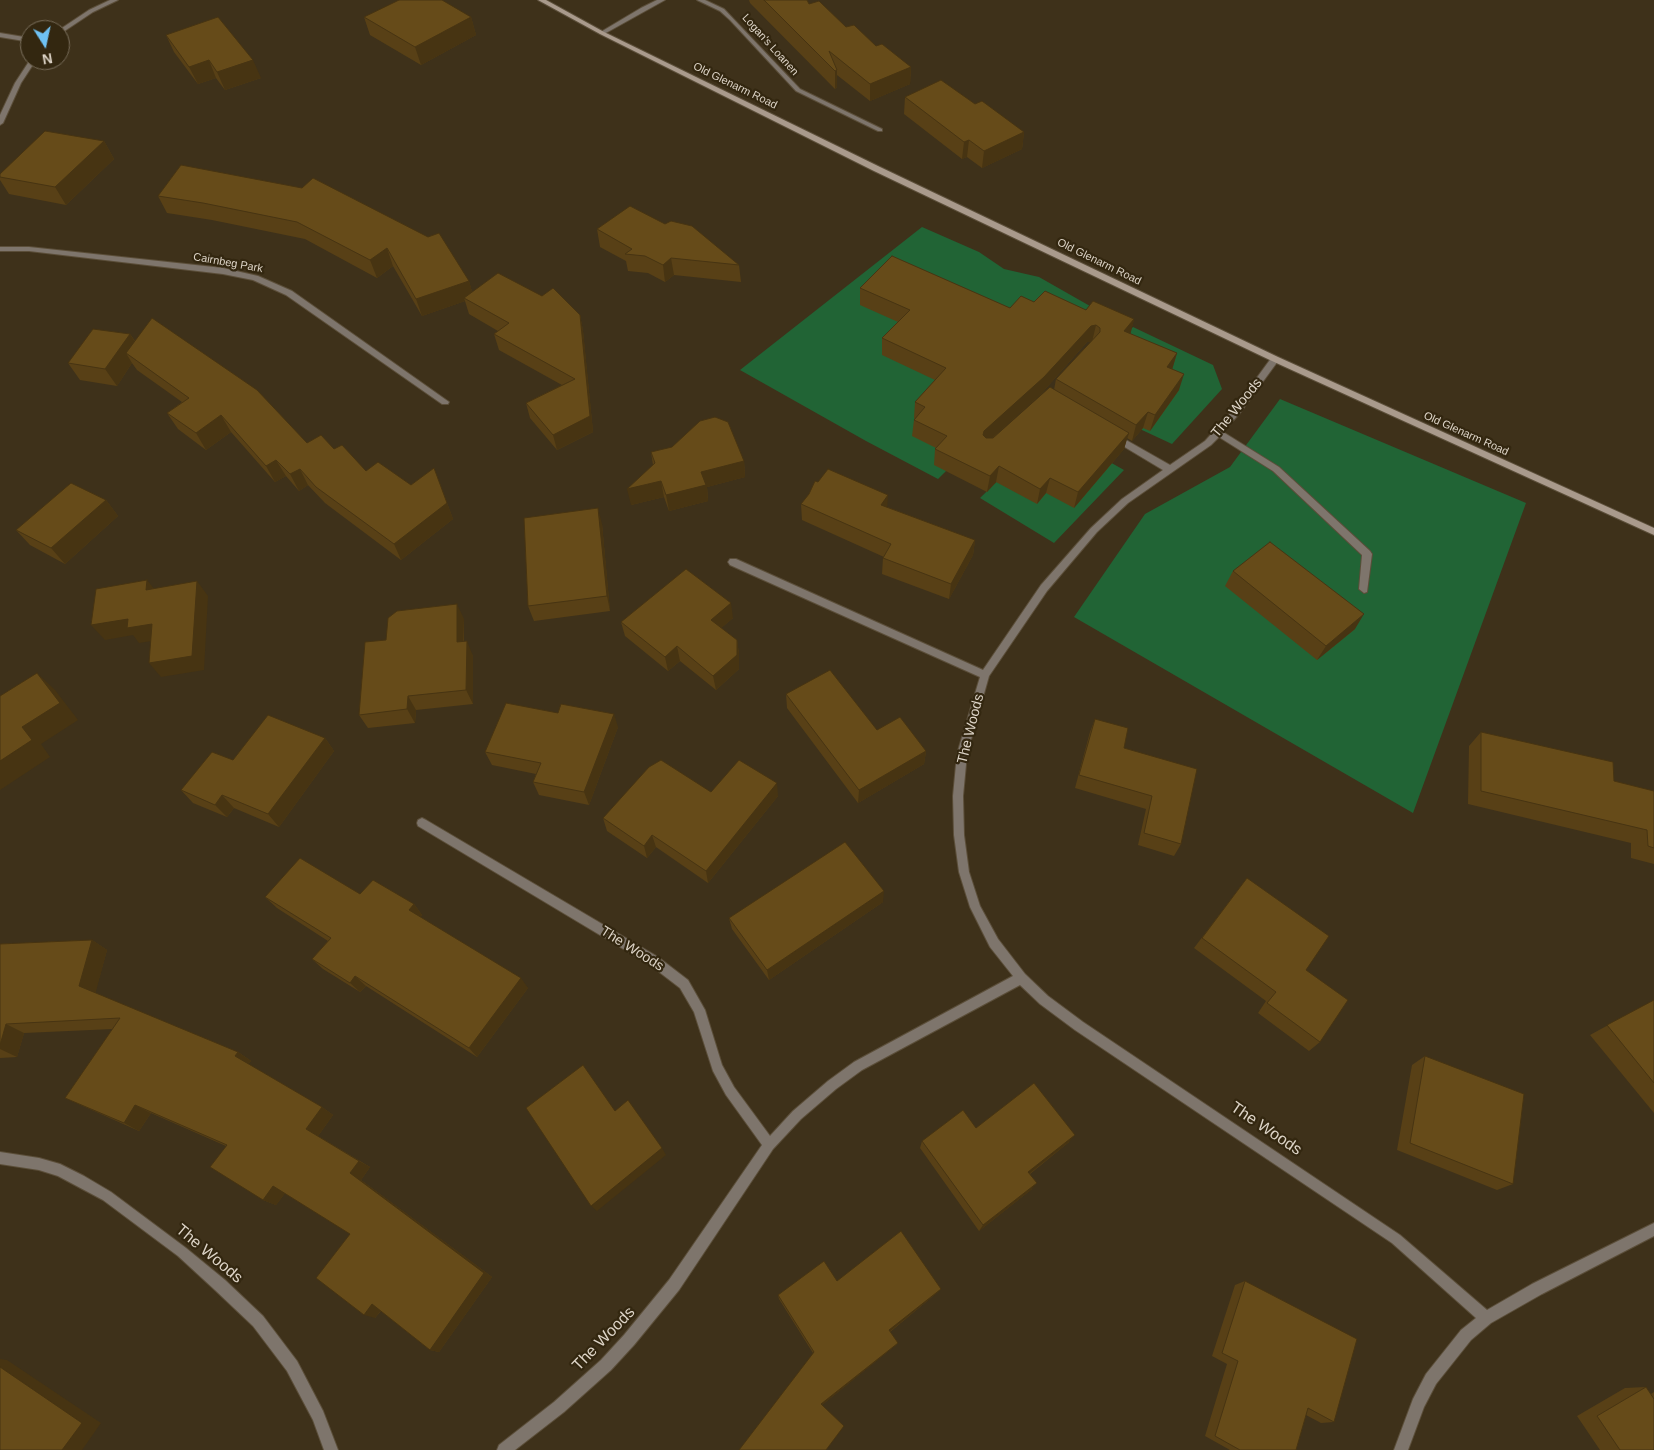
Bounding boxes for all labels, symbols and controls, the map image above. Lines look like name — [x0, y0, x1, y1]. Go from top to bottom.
street label: Logan's Loanen — [739, 12, 801, 78]
north arrow — [20, 20, 70, 70]
text: N — [41, 50, 54, 68]
street label: Old Glenarm Road — [691, 60, 779, 112]
street label: Old Glenarm Road — [1055, 236, 1143, 288]
street label: Cairnbeg Park — [192, 250, 264, 276]
street label: The Woods — [1208, 375, 1266, 441]
street label: Old Glenarm Road — [1421, 409, 1511, 459]
street label: The Woods — [954, 692, 988, 766]
street label: The Woods — [597, 923, 667, 975]
street label: The Woods — [1227, 1098, 1305, 1160]
street label: The Woods — [172, 1220, 246, 1288]
street label: The Woods — [569, 1303, 639, 1375]

